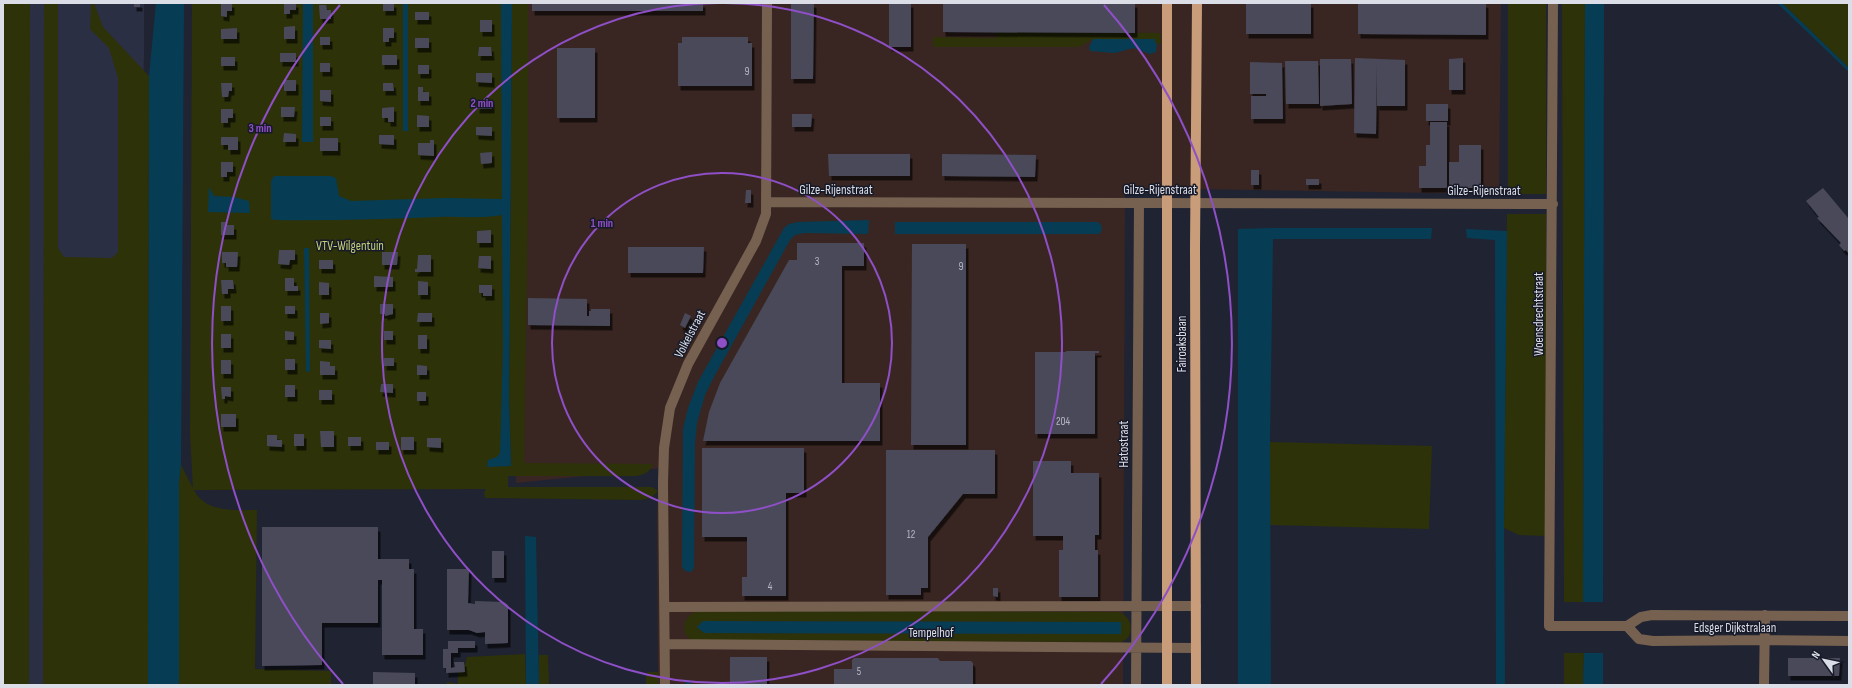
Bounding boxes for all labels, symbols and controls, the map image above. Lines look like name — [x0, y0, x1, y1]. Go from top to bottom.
house number: 9 — [745, 65, 750, 78]
text: 2 min — [471, 96, 493, 111]
text: 3 min — [249, 121, 271, 136]
street label: Gilze-Rijenstraat — [799, 182, 873, 198]
street label: Gilze-Rijenstraat — [1123, 182, 1197, 198]
street label: Gilze-Rijenstraat — [1447, 183, 1521, 199]
text: 1 min — [591, 216, 613, 231]
park label: VTV-Wilgentuin — [316, 238, 384, 254]
house number: 3 — [815, 255, 820, 268]
house number: 9 — [959, 260, 964, 273]
street label: Woensdrechtstraat — [1531, 272, 1547, 356]
street label: Volkelstraat — [671, 307, 709, 361]
street label: Fairoaksbaan — [1174, 316, 1190, 372]
centre of rings — [715, 336, 729, 350]
house number: 204 — [1056, 415, 1070, 428]
street label: Hatostraat — [1116, 420, 1132, 468]
house number: 12 — [907, 528, 916, 541]
house number: 4 — [768, 580, 773, 593]
street label: Edsger Dijkstralaan — [1694, 620, 1776, 636]
street label: Tempelhof — [908, 625, 954, 641]
north arrow — [1804, 640, 1844, 680]
text: N — [1809, 649, 1823, 661]
house number: 5 — [857, 665, 861, 678]

